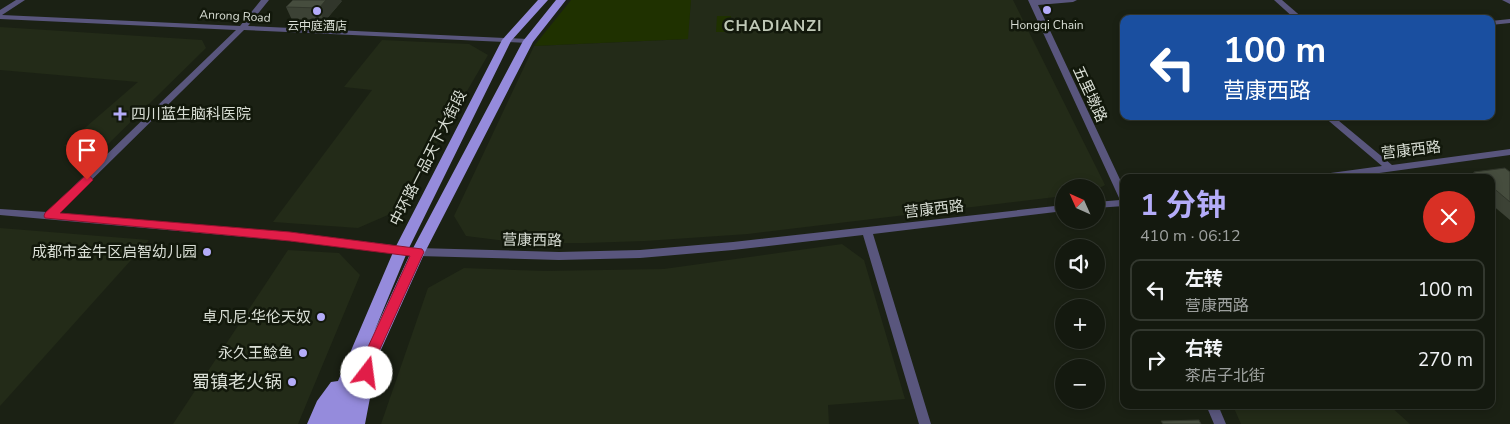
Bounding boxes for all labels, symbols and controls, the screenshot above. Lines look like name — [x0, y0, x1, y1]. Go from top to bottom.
marker: Hongqi Chain — [1041, 4, 1053, 16]
marker: 云中庭酒店 — [311, 5, 323, 17]
street label: Anrong Road — [199, 6, 271, 26]
district label: CHADIANZI — [724, 15, 822, 37]
place label: Hongqi Chain — [1010, 17, 1084, 33]
place label: 云中庭酒店 — [287, 18, 347, 34]
text: 100 m — [1223, 27, 1326, 74]
icon: left — [1140, 35, 1205, 100]
street label: 五里墩路 — [1068, 63, 1112, 125]
text: 营康西路 — [1223, 76, 1311, 106]
street label: 中环路一品天下大街段 — [385, 87, 471, 229]
place label: 四川蓝生脑科医院 — [131, 104, 251, 124]
marker: 四川蓝生脑科医院 — [113, 107, 127, 121]
pin — [66, 129, 108, 180]
icon: arrive — [73, 136, 101, 164]
street label: 营康西路 — [1380, 136, 1442, 164]
north arrow — [1055, 179, 1105, 229]
map controls — [1055, 179, 1105, 409]
text: 1 分钟 — [1140, 185, 1226, 226]
button: close — [1423, 191, 1475, 243]
street label: 营康西路 — [903, 195, 965, 223]
text: 410 m · 06:12 — [1140, 225, 1241, 247]
street label: 营康西路 — [502, 229, 562, 251]
button: sound — [1055, 239, 1105, 289]
place label: 成都市金牛区启智幼儿园 — [32, 242, 197, 262]
marker: 成都市金牛区启智幼儿园 — [201, 246, 213, 258]
text: 左转 — [1185, 266, 1223, 292]
icon: left — [1142, 276, 1170, 304]
text: 100 m — [1418, 277, 1473, 303]
text: 营康西路 — [1185, 295, 1249, 317]
button: + — [1055, 299, 1105, 349]
place label: 卓凡尼·华伦天奴 — [203, 307, 311, 327]
marker: 卓凡尼·华伦天奴 — [315, 311, 327, 323]
text: 右转 — [1185, 336, 1223, 362]
place label: 永久王鲶鱼 — [218, 343, 293, 363]
position arrow — [340, 346, 392, 398]
icon: right — [1142, 346, 1170, 374]
marker: 永久王鲶鱼 — [297, 347, 309, 359]
text: 270 m — [1418, 347, 1473, 373]
button: − — [1055, 359, 1105, 409]
text: 茶店子北街 — [1185, 365, 1265, 387]
place label: 蜀镇老火锅 — [192, 370, 282, 394]
marker: 蜀镇老火锅 — [286, 376, 298, 388]

